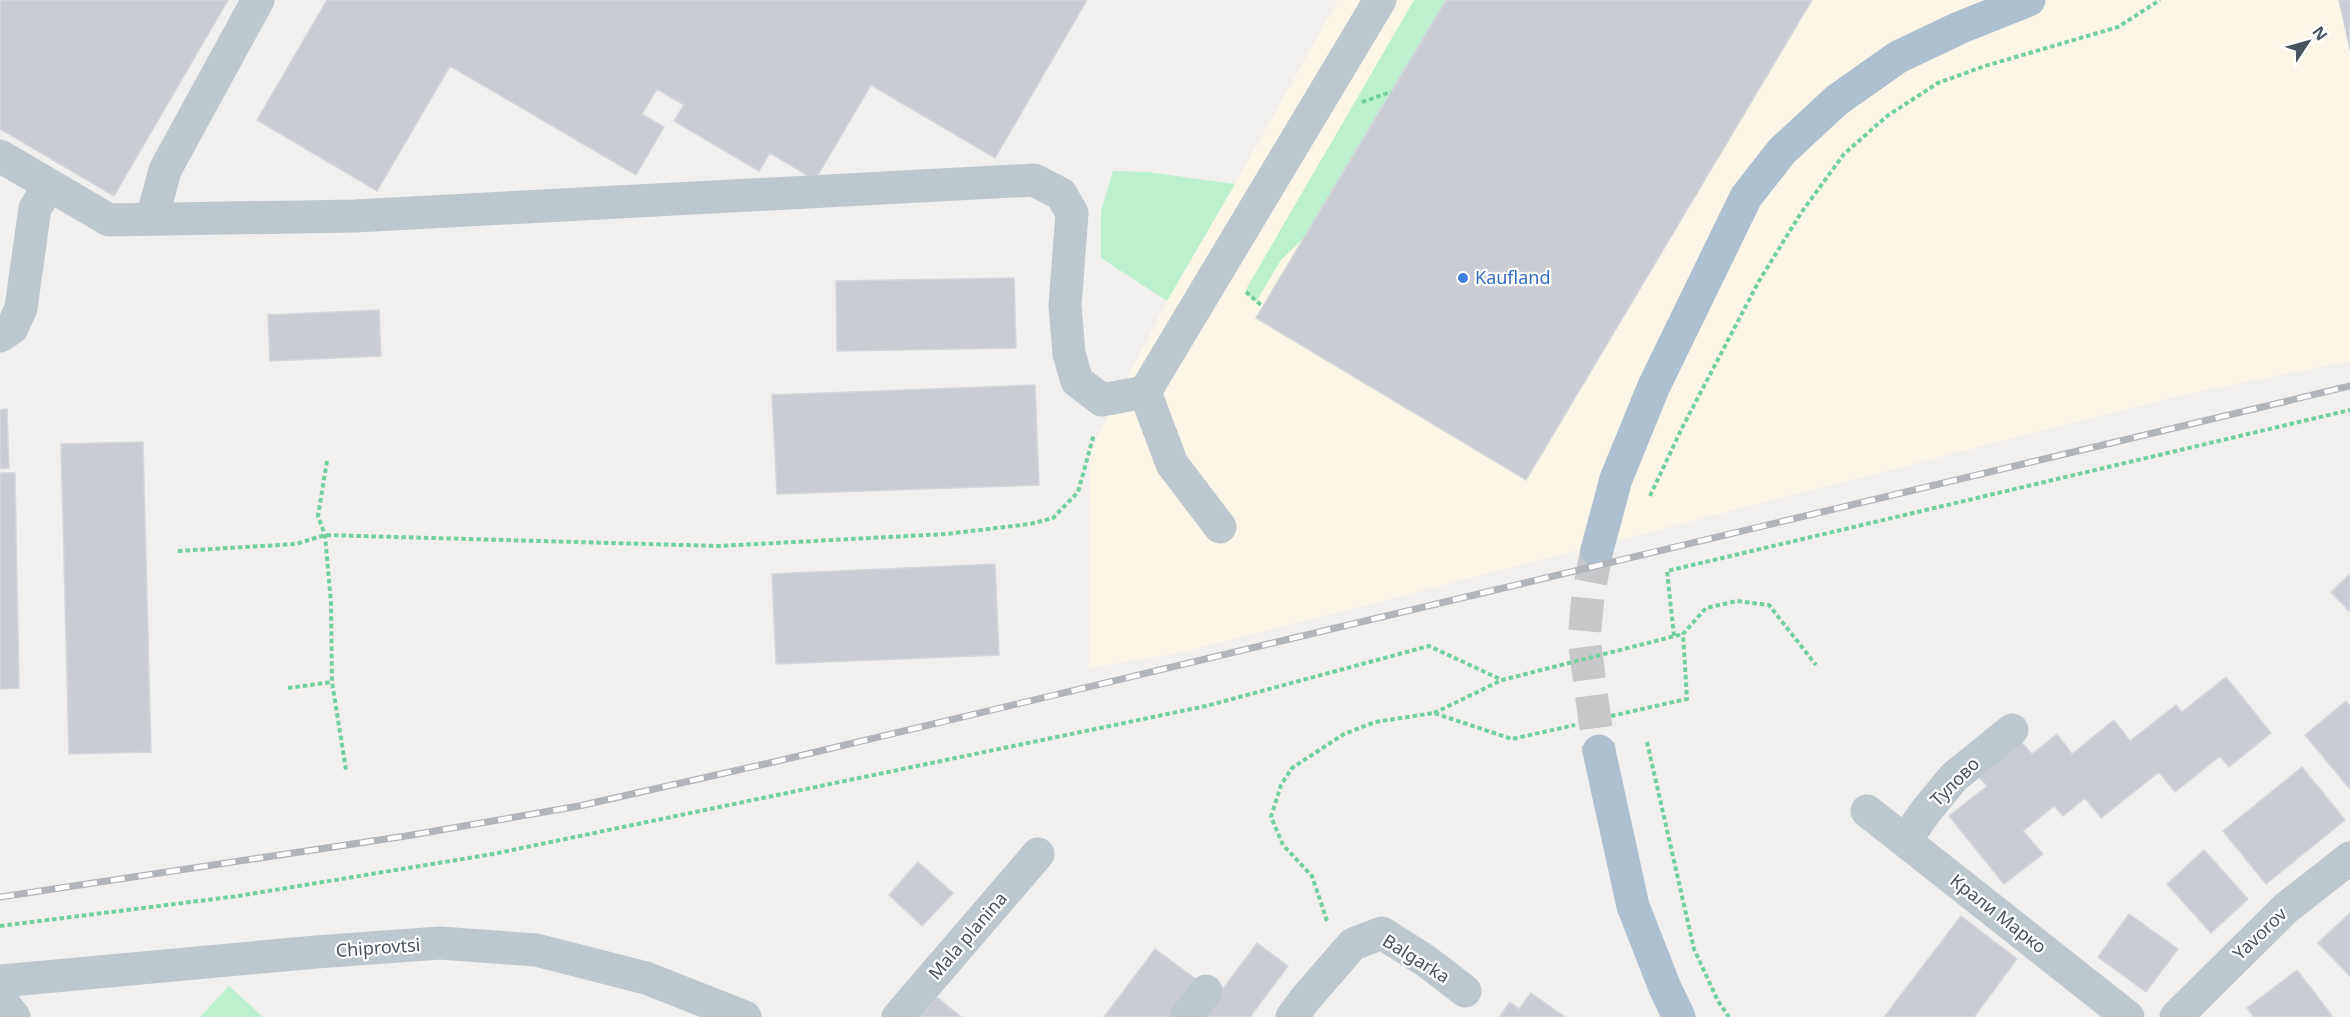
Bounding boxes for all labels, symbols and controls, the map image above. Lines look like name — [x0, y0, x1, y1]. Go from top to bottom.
north arrow — [2278, 12, 2338, 72]
text: N — [2307, 21, 2333, 45]
place label: Kaufland — [1475, 265, 1551, 289]
marker: Kaufland — [1456, 271, 1470, 285]
street label: Тулово — [1925, 752, 1984, 811]
street label: Крали Марко — [1946, 868, 2052, 958]
street label: Mala planina — [923, 886, 1012, 984]
street label: Yavorov — [2227, 901, 2292, 965]
street label: Balgarka — [1378, 928, 1455, 988]
street label: Chiprovtsi — [335, 932, 421, 962]

